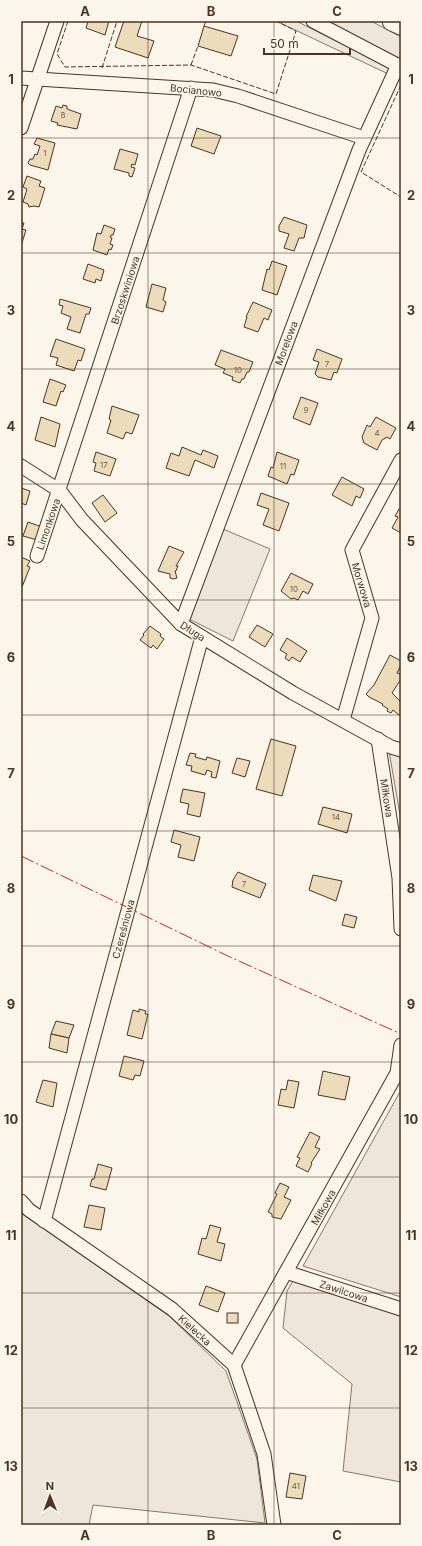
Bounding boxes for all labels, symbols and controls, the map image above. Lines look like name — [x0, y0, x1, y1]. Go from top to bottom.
text: A — [80, 3, 90, 19]
text: B — [207, 3, 216, 19]
text: C — [332, 3, 342, 19]
scale bar — [264, 30, 350, 56]
text: 50 m — [270, 36, 299, 51]
text: 1 — [8, 71, 14, 87]
text: 1 — [408, 71, 414, 87]
street label: Bocianowo — [170, 81, 222, 99]
house number: 8 — [61, 110, 66, 120]
house number: 1 — [43, 148, 47, 158]
text: 2 — [7, 187, 15, 203]
text: 2 — [407, 187, 415, 203]
street label: Brzoskwiniowa — [108, 254, 142, 326]
text: 3 — [7, 302, 15, 318]
text: 3 — [407, 302, 415, 318]
street label: Morelowa — [272, 319, 300, 367]
house number: 7 — [325, 359, 330, 369]
house number: 10 — [234, 365, 242, 375]
house number: 9 — [304, 405, 309, 415]
text: 4 — [7, 418, 16, 434]
text: 4 — [407, 418, 416, 434]
house number: 4 — [374, 428, 380, 438]
house number: 17 — [100, 460, 108, 470]
house number: 11 — [280, 461, 286, 471]
street label: Limonkowa — [34, 497, 62, 551]
text: 5 — [7, 533, 15, 549]
text: 5 — [407, 533, 415, 549]
street label: Morwowa — [349, 561, 375, 609]
house number: 10 — [290, 584, 298, 594]
street label: Długa — [178, 619, 208, 643]
text: 6 — [7, 649, 15, 665]
text: 6 — [407, 649, 415, 665]
text: 7 — [7, 765, 15, 781]
text: 7 — [407, 765, 415, 781]
street label: Miłkowa — [378, 778, 396, 818]
house number: 14 — [332, 812, 340, 822]
house number: 7 — [242, 879, 247, 889]
text: 8 — [7, 880, 15, 896]
text: 8 — [407, 880, 415, 896]
street label: Czereśniowa — [109, 898, 137, 960]
text: 9 — [7, 996, 15, 1012]
text: 9 — [407, 996, 415, 1012]
text: 10 — [4, 1111, 18, 1127]
text: 10 — [404, 1111, 418, 1127]
street label: Miłkowa — [308, 1187, 338, 1227]
text: 11 — [5, 1227, 17, 1243]
text: 11 — [405, 1227, 417, 1243]
street label: Zawilcowa — [318, 1278, 370, 1304]
street label: Kielecka — [176, 1312, 214, 1348]
text: 12 — [4, 1342, 18, 1358]
text: 12 — [404, 1342, 418, 1358]
text: 13 — [4, 1458, 18, 1474]
text: 13 — [404, 1458, 418, 1474]
north arrow — [30, 1476, 70, 1516]
text: N — [46, 1479, 54, 1493]
house number: 41 — [292, 1481, 300, 1491]
text: A — [80, 1527, 90, 1543]
text: B — [207, 1527, 216, 1543]
text: C — [332, 1527, 342, 1543]

